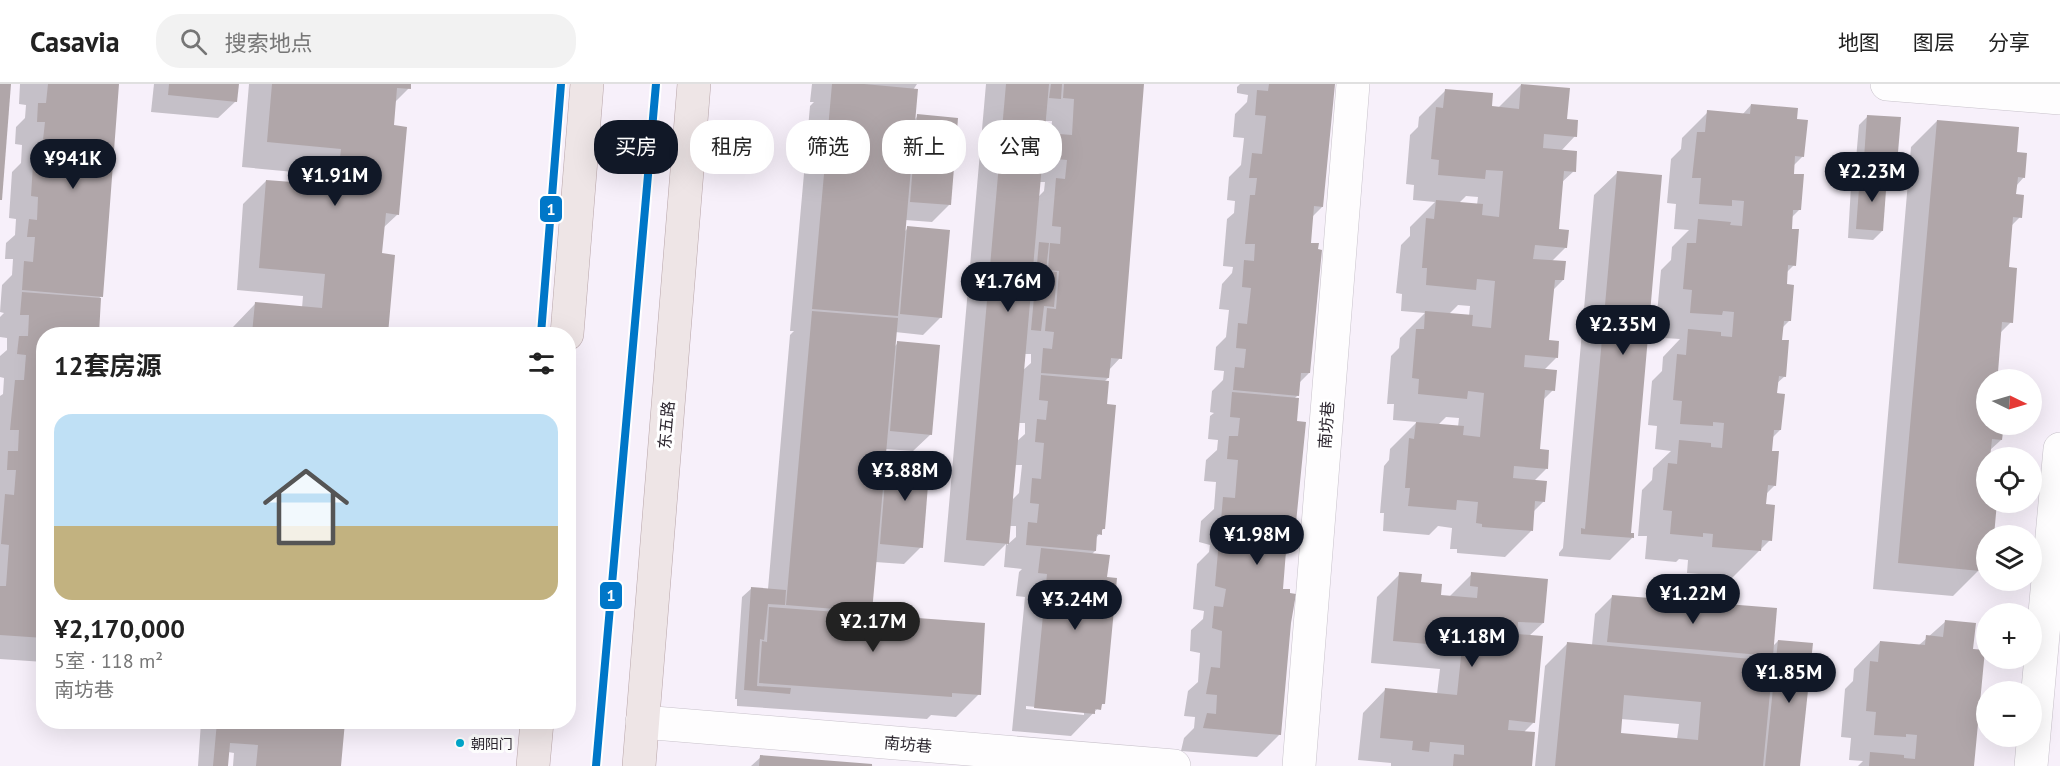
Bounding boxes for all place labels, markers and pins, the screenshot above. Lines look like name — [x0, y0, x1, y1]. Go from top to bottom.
pin: ¥941K — [31, 139, 115, 190]
pin: ¥2.23M — [1823, 152, 1921, 203]
pin: ¥1.91M — [286, 156, 384, 207]
pin: ¥1.76M — [959, 262, 1057, 313]
pin: ¥2.35M — [1574, 305, 1672, 356]
pin: ¥3.88M — [856, 451, 954, 502]
pin: ¥1.98M — [1208, 515, 1306, 566]
pin: ¥1.22M — [1644, 574, 1742, 625]
pin: ¥3.24M — [1026, 580, 1124, 631]
pin: ¥2.17M — [824, 602, 922, 653]
pin: ¥1.18M — [1423, 617, 1521, 668]
pin: ¥1.85M — [1740, 653, 1838, 704]
place label: 朝阳门 — [471, 735, 513, 753]
marker: 朝阳门 — [454, 737, 466, 749]

